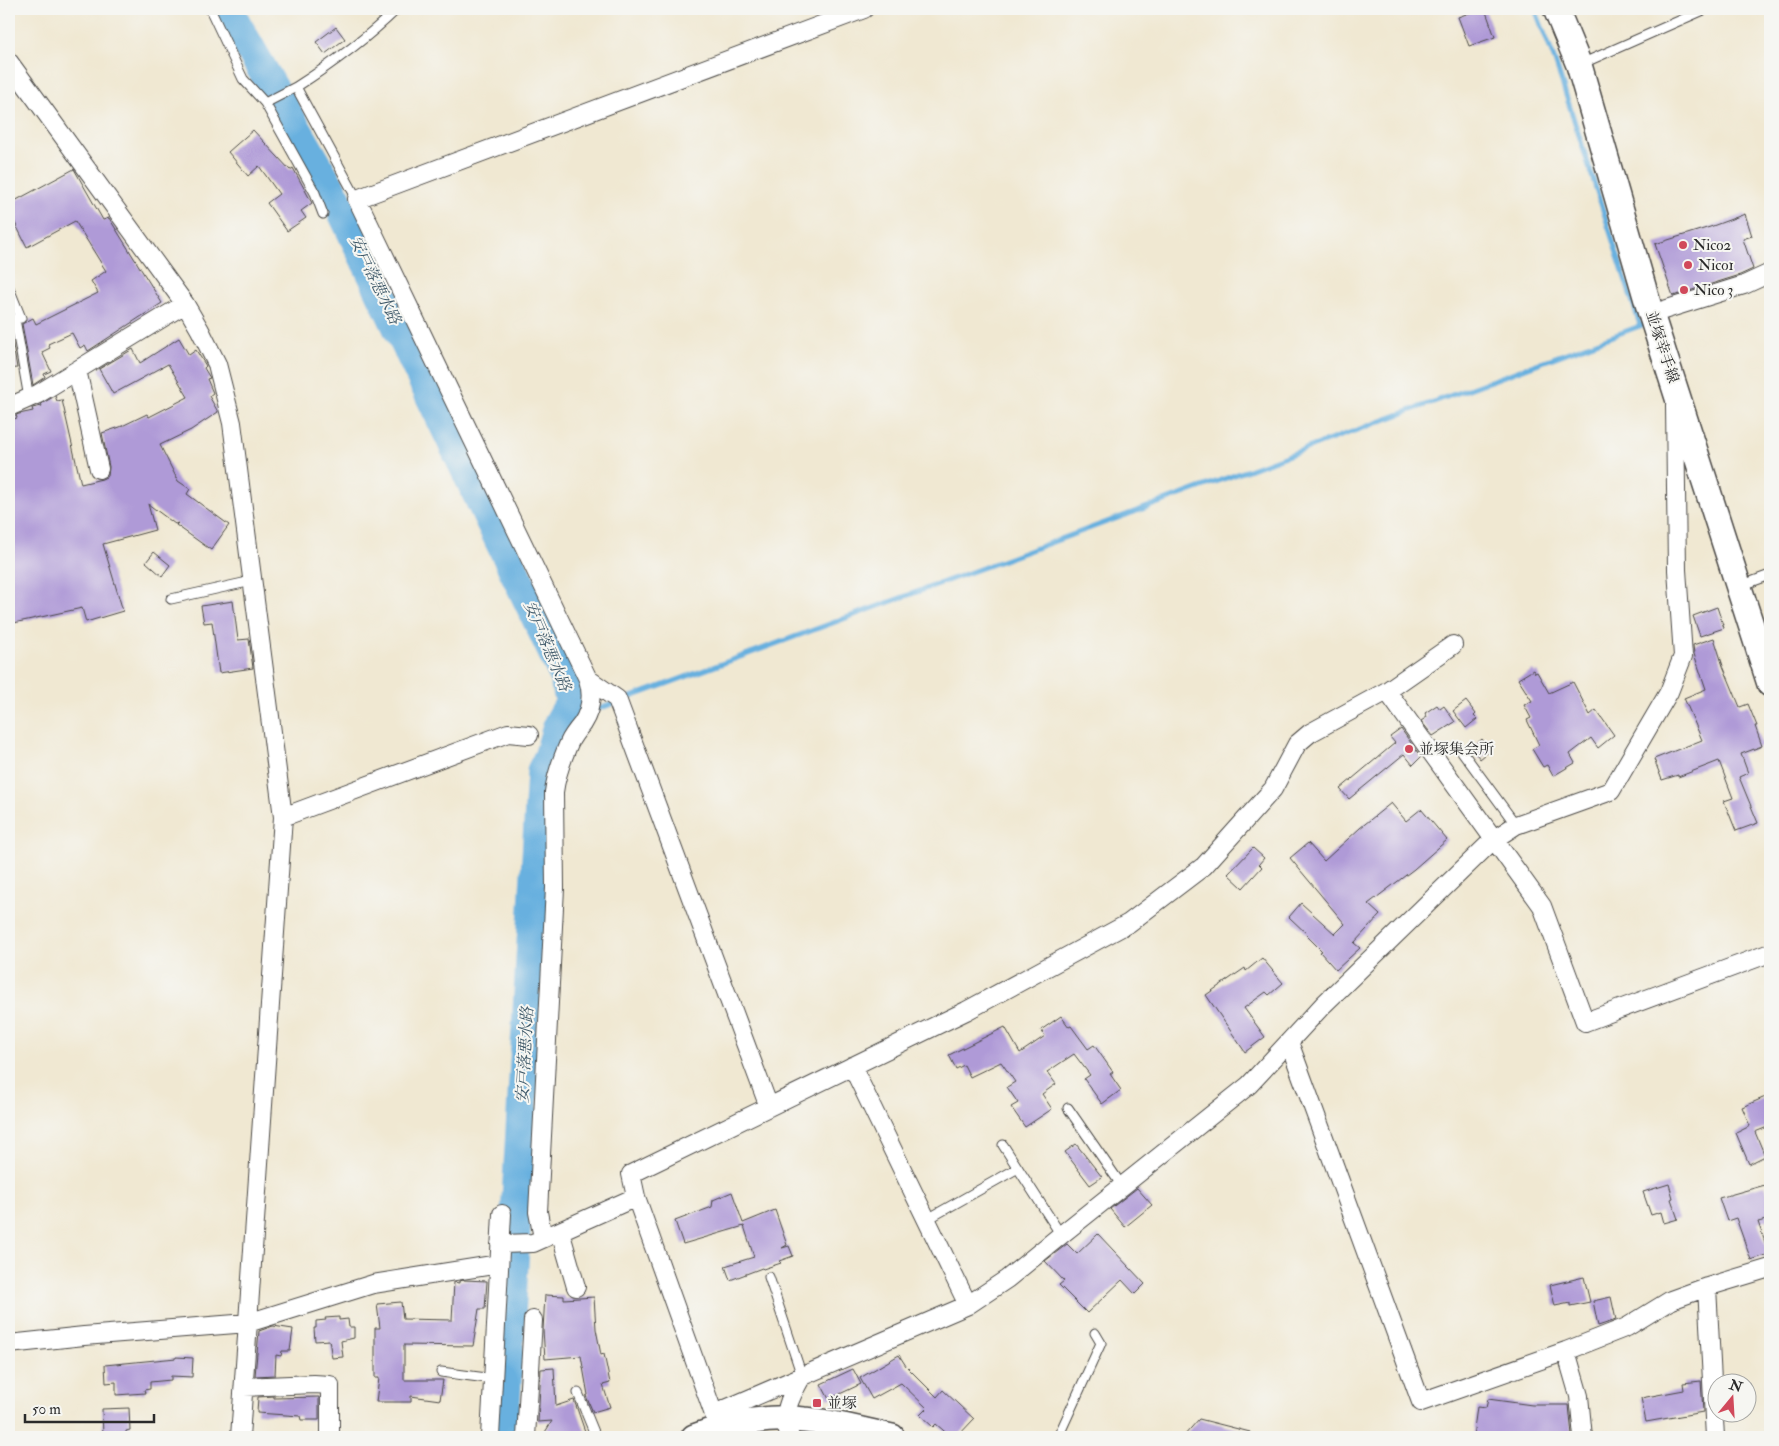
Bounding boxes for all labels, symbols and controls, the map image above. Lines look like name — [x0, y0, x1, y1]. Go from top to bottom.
water label: 安戸落悪水路 — [345, 232, 405, 328]
place label: Nico2 — [1693, 236, 1731, 255]
marker: Nico2 — [1677, 239, 1689, 251]
place label: Nico1 — [1698, 256, 1734, 275]
marker: Nico1 — [1682, 259, 1694, 271]
place label: Nico 3 — [1694, 281, 1733, 300]
marker: Nico 3 — [1678, 284, 1690, 296]
street label: 並塚幸手線 — [1641, 308, 1683, 386]
water label: 安戸落悪水路 — [519, 598, 575, 695]
place label: 並塚集会所 — [1419, 740, 1494, 759]
marker: 並塚集会所 — [1403, 743, 1415, 755]
water label: 安戸落悪水路 — [513, 1006, 538, 1103]
north arrow — [1706, 1374, 1756, 1424]
text: N — [1726, 1376, 1745, 1396]
scale bar — [25, 1391, 154, 1423]
place label: 並塚 — [827, 1394, 857, 1413]
marker: 並塚 — [811, 1397, 823, 1409]
text: 50 m — [32, 1400, 61, 1419]

